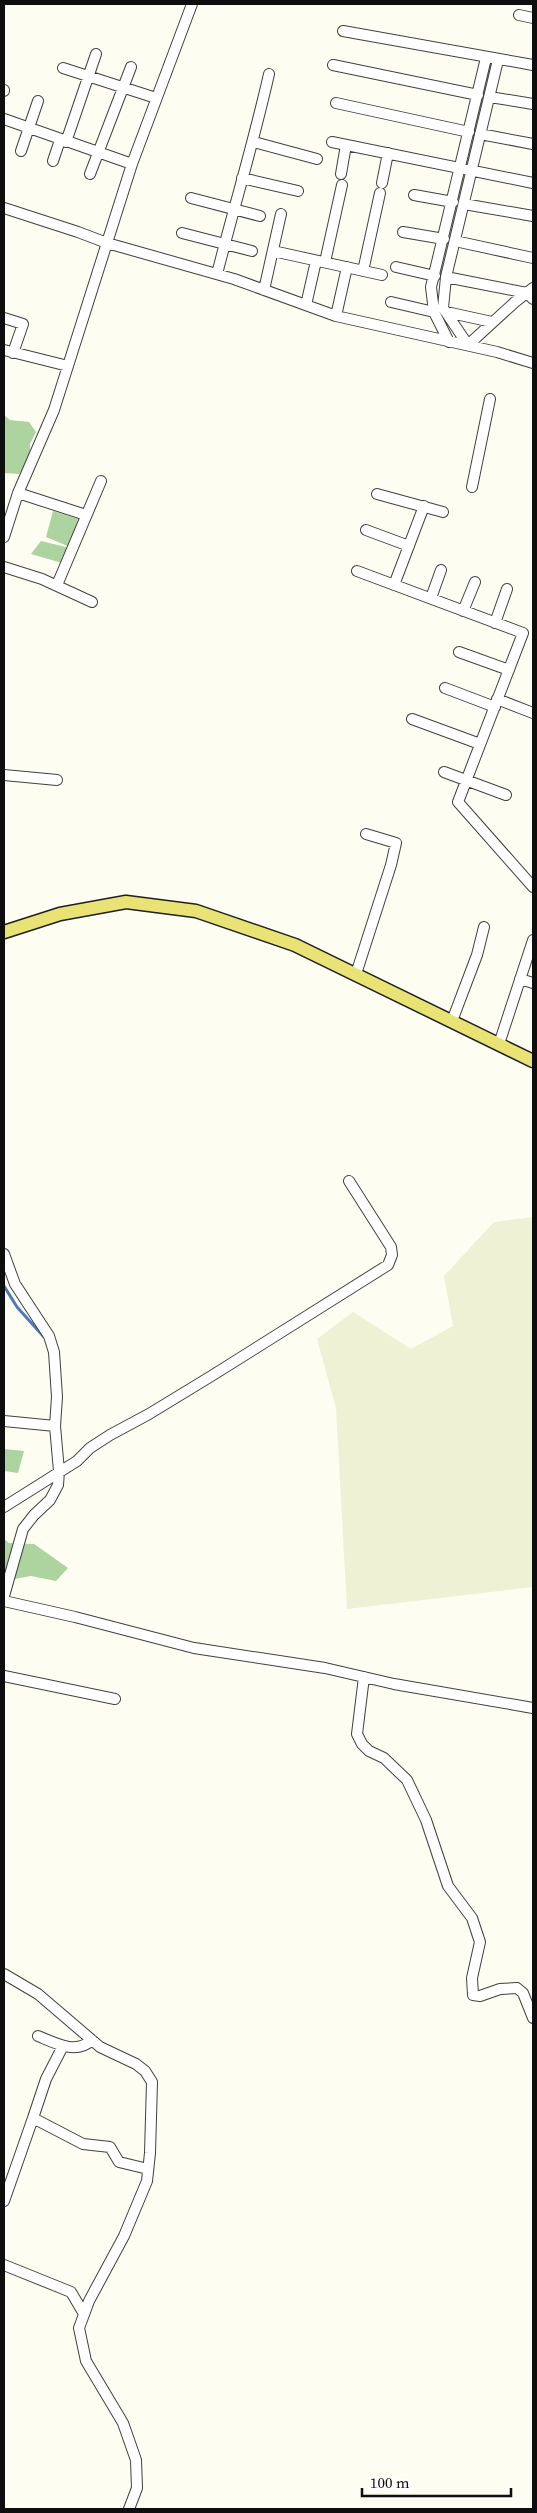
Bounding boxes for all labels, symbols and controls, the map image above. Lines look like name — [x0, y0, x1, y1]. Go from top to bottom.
scale bar — [362, 2466, 511, 2498]
text: 100 m — [370, 2472, 410, 2493]

